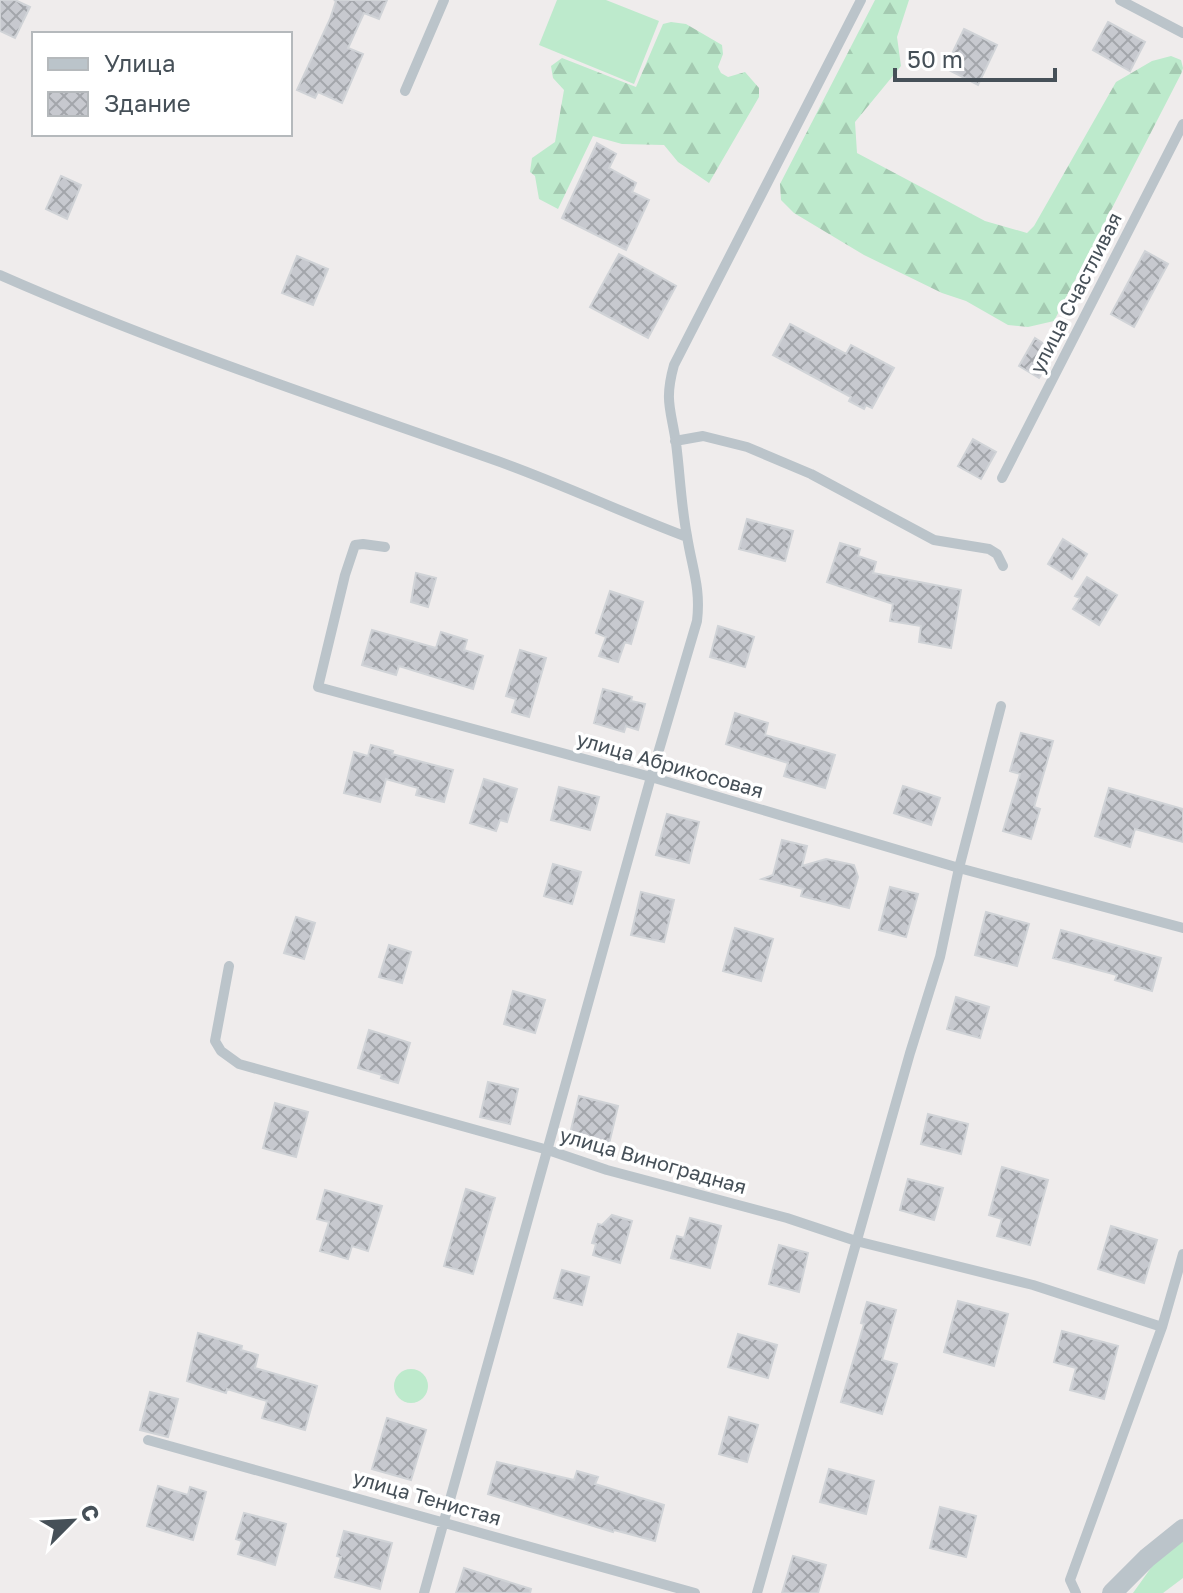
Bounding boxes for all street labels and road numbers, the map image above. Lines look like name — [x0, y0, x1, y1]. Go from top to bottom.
street label: улица Счастливая — [1024, 208, 1126, 377]
street label: улица Абрикосовая — [574, 726, 766, 802]
street label: улица Виноградная — [557, 1122, 749, 1198]
street label: улица Тенистая — [350, 1464, 504, 1530]

